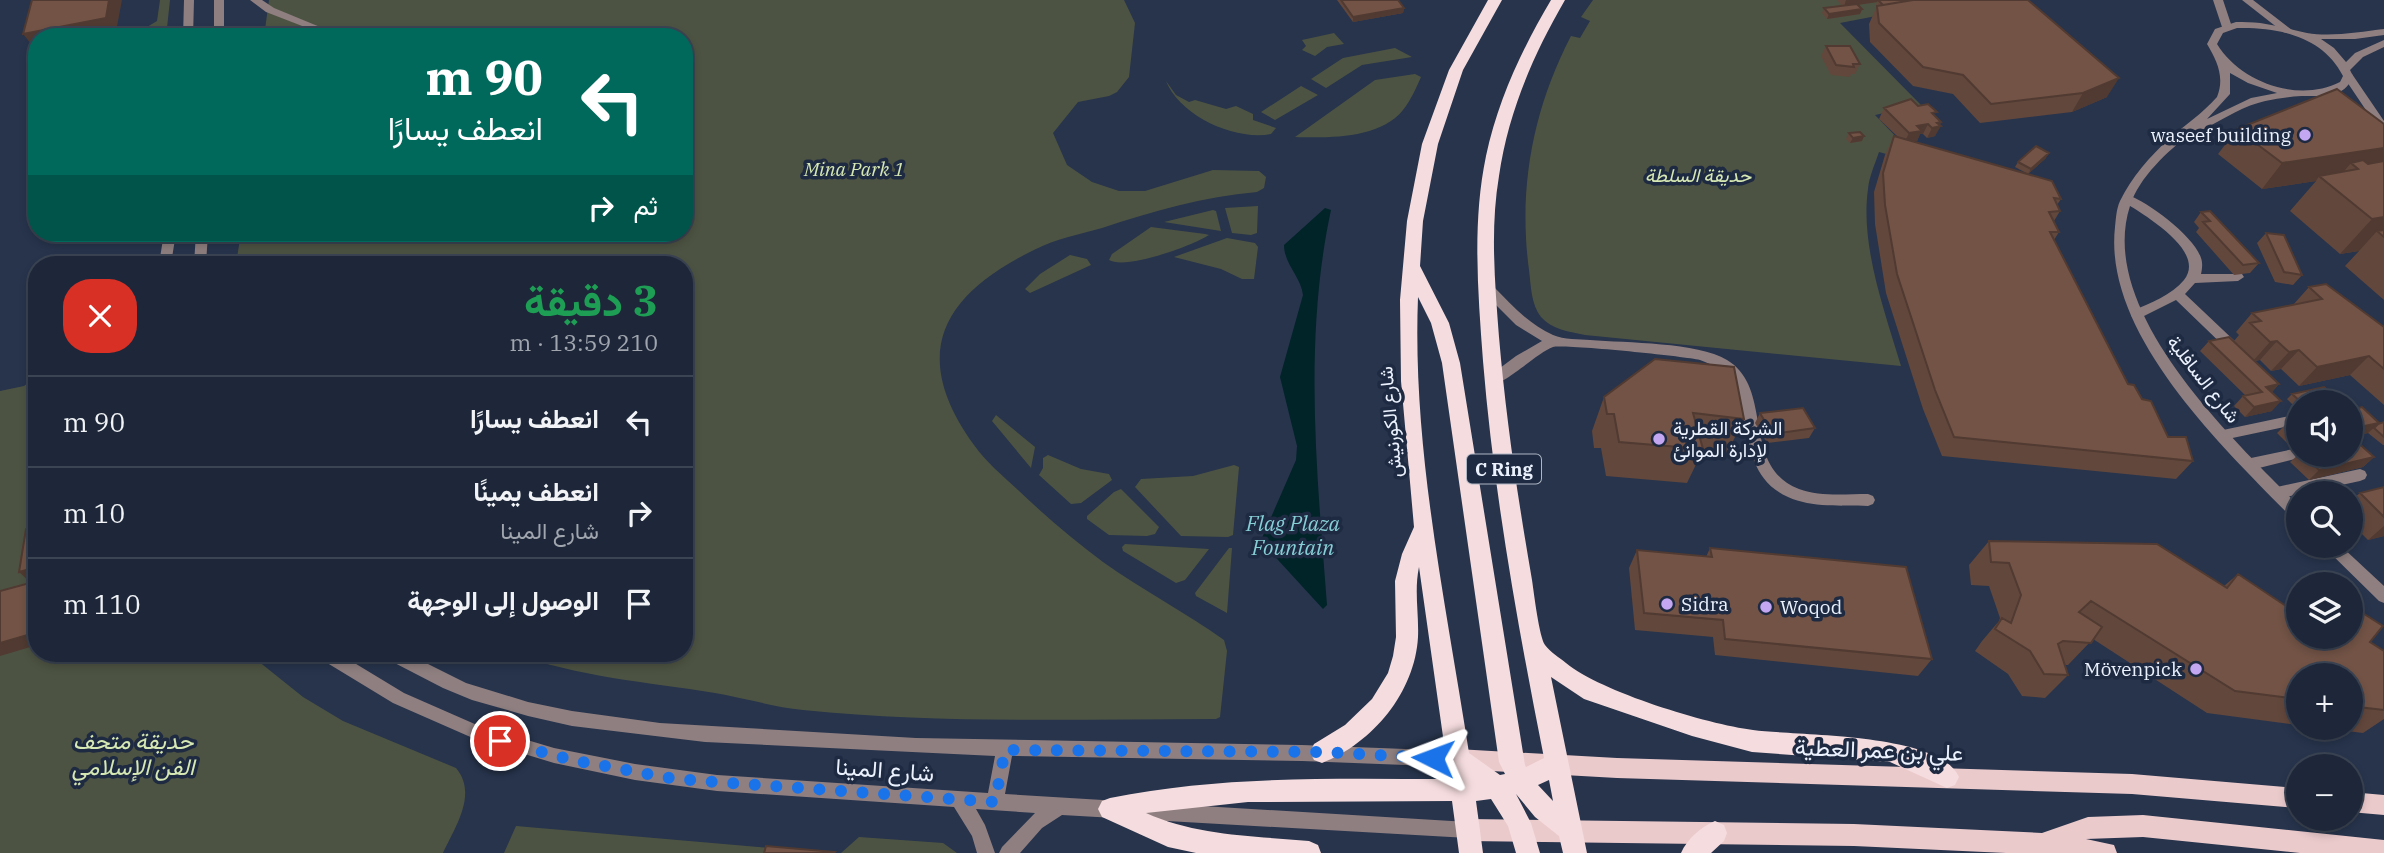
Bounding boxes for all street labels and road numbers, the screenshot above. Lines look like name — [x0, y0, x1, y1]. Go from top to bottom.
street label: شارع السافلية — [2161, 330, 2246, 428]
street label: شارع الكورنيش — [1373, 365, 1408, 479]
road number: C Ring — [1467, 454, 1541, 484]
street label: علي بن عمر العطية — [1794, 731, 1964, 772]
street label: شارع المينا — [835, 751, 935, 789]

